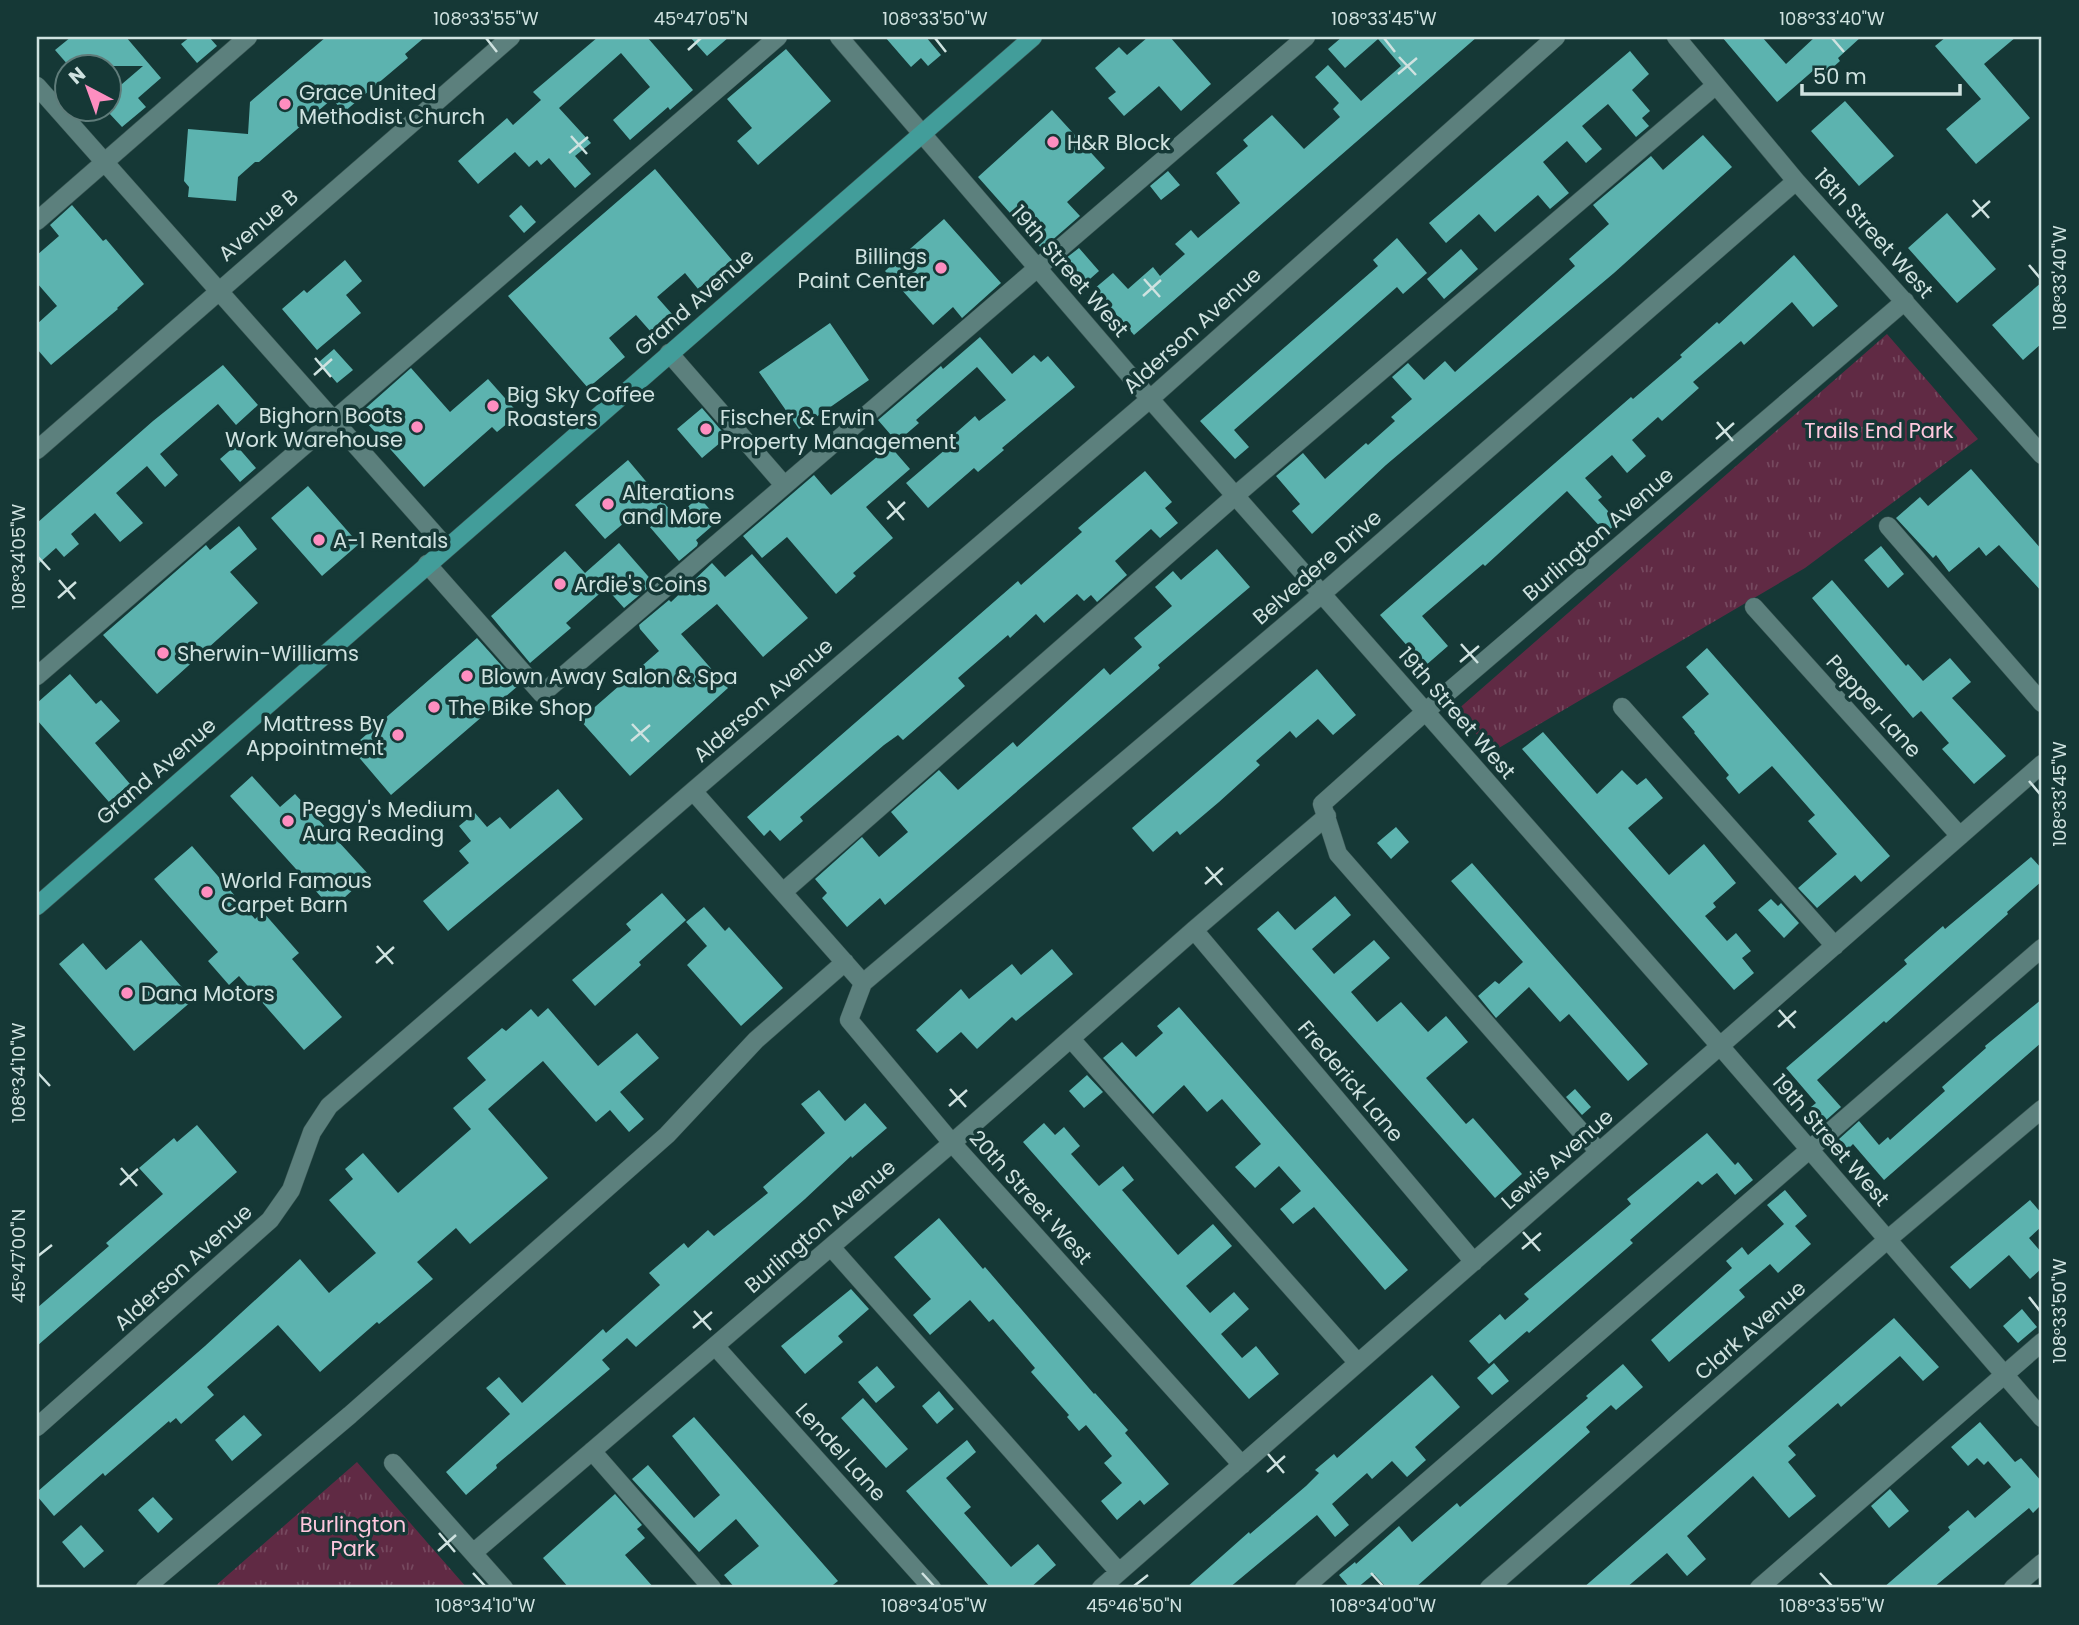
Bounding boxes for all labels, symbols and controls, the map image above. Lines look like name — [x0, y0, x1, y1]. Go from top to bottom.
text: 108°33'55"W — [433, 6, 539, 31]
text: 45°47'05"N — [654, 6, 748, 31]
text: 108°33'50"W — [882, 6, 988, 31]
text: 108°33'45"W — [1331, 6, 1437, 31]
text: 108°33'40"W — [1779, 6, 1885, 31]
north arrow — [52, 52, 122, 122]
scale bar — [1802, 52, 1960, 96]
text: N — [63, 61, 91, 90]
text: 50 m — [1813, 62, 1867, 91]
place label: Grace United Methodist Church — [299, 78, 485, 131]
marker: Grace United Methodist Church — [277, 96, 293, 112]
place label: H&R Block — [1067, 128, 1171, 157]
marker: H&R Block — [1045, 134, 1061, 150]
street label: 18th Street West — [1808, 162, 1940, 304]
street label: Avenue B — [212, 182, 304, 268]
street label: 19th Street West — [1005, 199, 1135, 343]
text: 108°33'40"W — [2047, 225, 2072, 331]
street label: Grand Avenue — [628, 242, 760, 362]
place label: Billings Paint Center — [798, 242, 927, 295]
marker: Billings Paint Center — [933, 260, 949, 276]
street label: Alderson Avenue — [1117, 260, 1267, 400]
place label: Big Sky Coffee Roasters — [507, 380, 655, 433]
marker: Big Sky Coffee Roasters — [485, 398, 501, 414]
place label: Bighorn Boots Work Warehouse — [225, 401, 403, 454]
place label: Fischer & Erwin Property Management — [720, 403, 956, 456]
park label: Trails End Park — [1804, 416, 1954, 445]
marker: Bighorn Boots Work Warehouse — [409, 419, 425, 435]
marker: Fischer & Erwin Property Management — [698, 421, 714, 437]
street label: Burlington Avenue — [1516, 460, 1680, 608]
place label: Alterations and More — [622, 478, 735, 531]
marker: Alterations and More — [600, 496, 616, 512]
street label: Belvedere Drive — [1246, 503, 1388, 631]
text: 108°34'05"W — [6, 504, 31, 610]
place label: A-1 Rentals — [333, 526, 448, 555]
marker: A-1 Rentals — [311, 532, 327, 548]
place label: Ardie's Coins — [574, 570, 708, 599]
marker: Ardie's Coins — [552, 576, 568, 592]
street label: Alderson Avenue — [687, 631, 839, 769]
place label: Sherwin-Williams — [177, 639, 359, 668]
street label: 19th Street West — [1392, 641, 1522, 785]
marker: Sherwin-Williams — [155, 645, 171, 661]
street label: Pepper Lane — [1820, 648, 1928, 764]
place label: Blown Away Salon & Spa — [481, 662, 738, 691]
marker: Blown Away Salon & Spa — [459, 668, 475, 684]
place label: The Bike Shop — [448, 693, 592, 722]
marker: The Bike Shop — [426, 699, 442, 715]
place label: Mattress By Appointment — [246, 709, 384, 762]
street label: Grand Avenue — [90, 711, 222, 831]
marker: Mattress By Appointment — [390, 727, 406, 743]
text: 108°33'45"W — [2047, 741, 2072, 847]
place label: Peggy's Medium Aura Reading — [302, 795, 473, 848]
marker: Peggy's Medium Aura Reading — [280, 813, 296, 829]
place label: World Famous Carpet Barn — [221, 866, 372, 919]
marker: World Famous Carpet Barn — [199, 884, 215, 900]
place label: Dana Motors — [141, 979, 275, 1008]
marker: Dana Motors — [119, 985, 135, 1001]
street label: Frederick Lane — [1292, 1014, 1410, 1148]
text: 108°34'10"W — [6, 1022, 31, 1123]
street label: 19th Street West — [1766, 1068, 1896, 1212]
street label: Lewis Avenue — [1495, 1102, 1619, 1216]
street label: 20th Street West — [963, 1124, 1099, 1270]
street label: Burlington Avenue — [738, 1152, 902, 1300]
street label: Alderson Avenue — [108, 1197, 258, 1337]
text: 45°47'00"N — [6, 1209, 31, 1303]
text: 108°33'50"W — [2047, 1258, 2072, 1364]
street label: Clark Avenue — [1688, 1274, 1812, 1386]
street label: Lendel Lane — [789, 1397, 893, 1507]
park label: Burlington Park — [300, 1510, 406, 1563]
text: 108°34'10"W — [435, 1593, 536, 1618]
text: 108°34'05"W — [881, 1593, 987, 1618]
text: 45°46'50"N — [1086, 1593, 1182, 1618]
text: 108°34'00"W — [1330, 1593, 1436, 1618]
text: 108°33'55"W — [1779, 1593, 1885, 1618]

